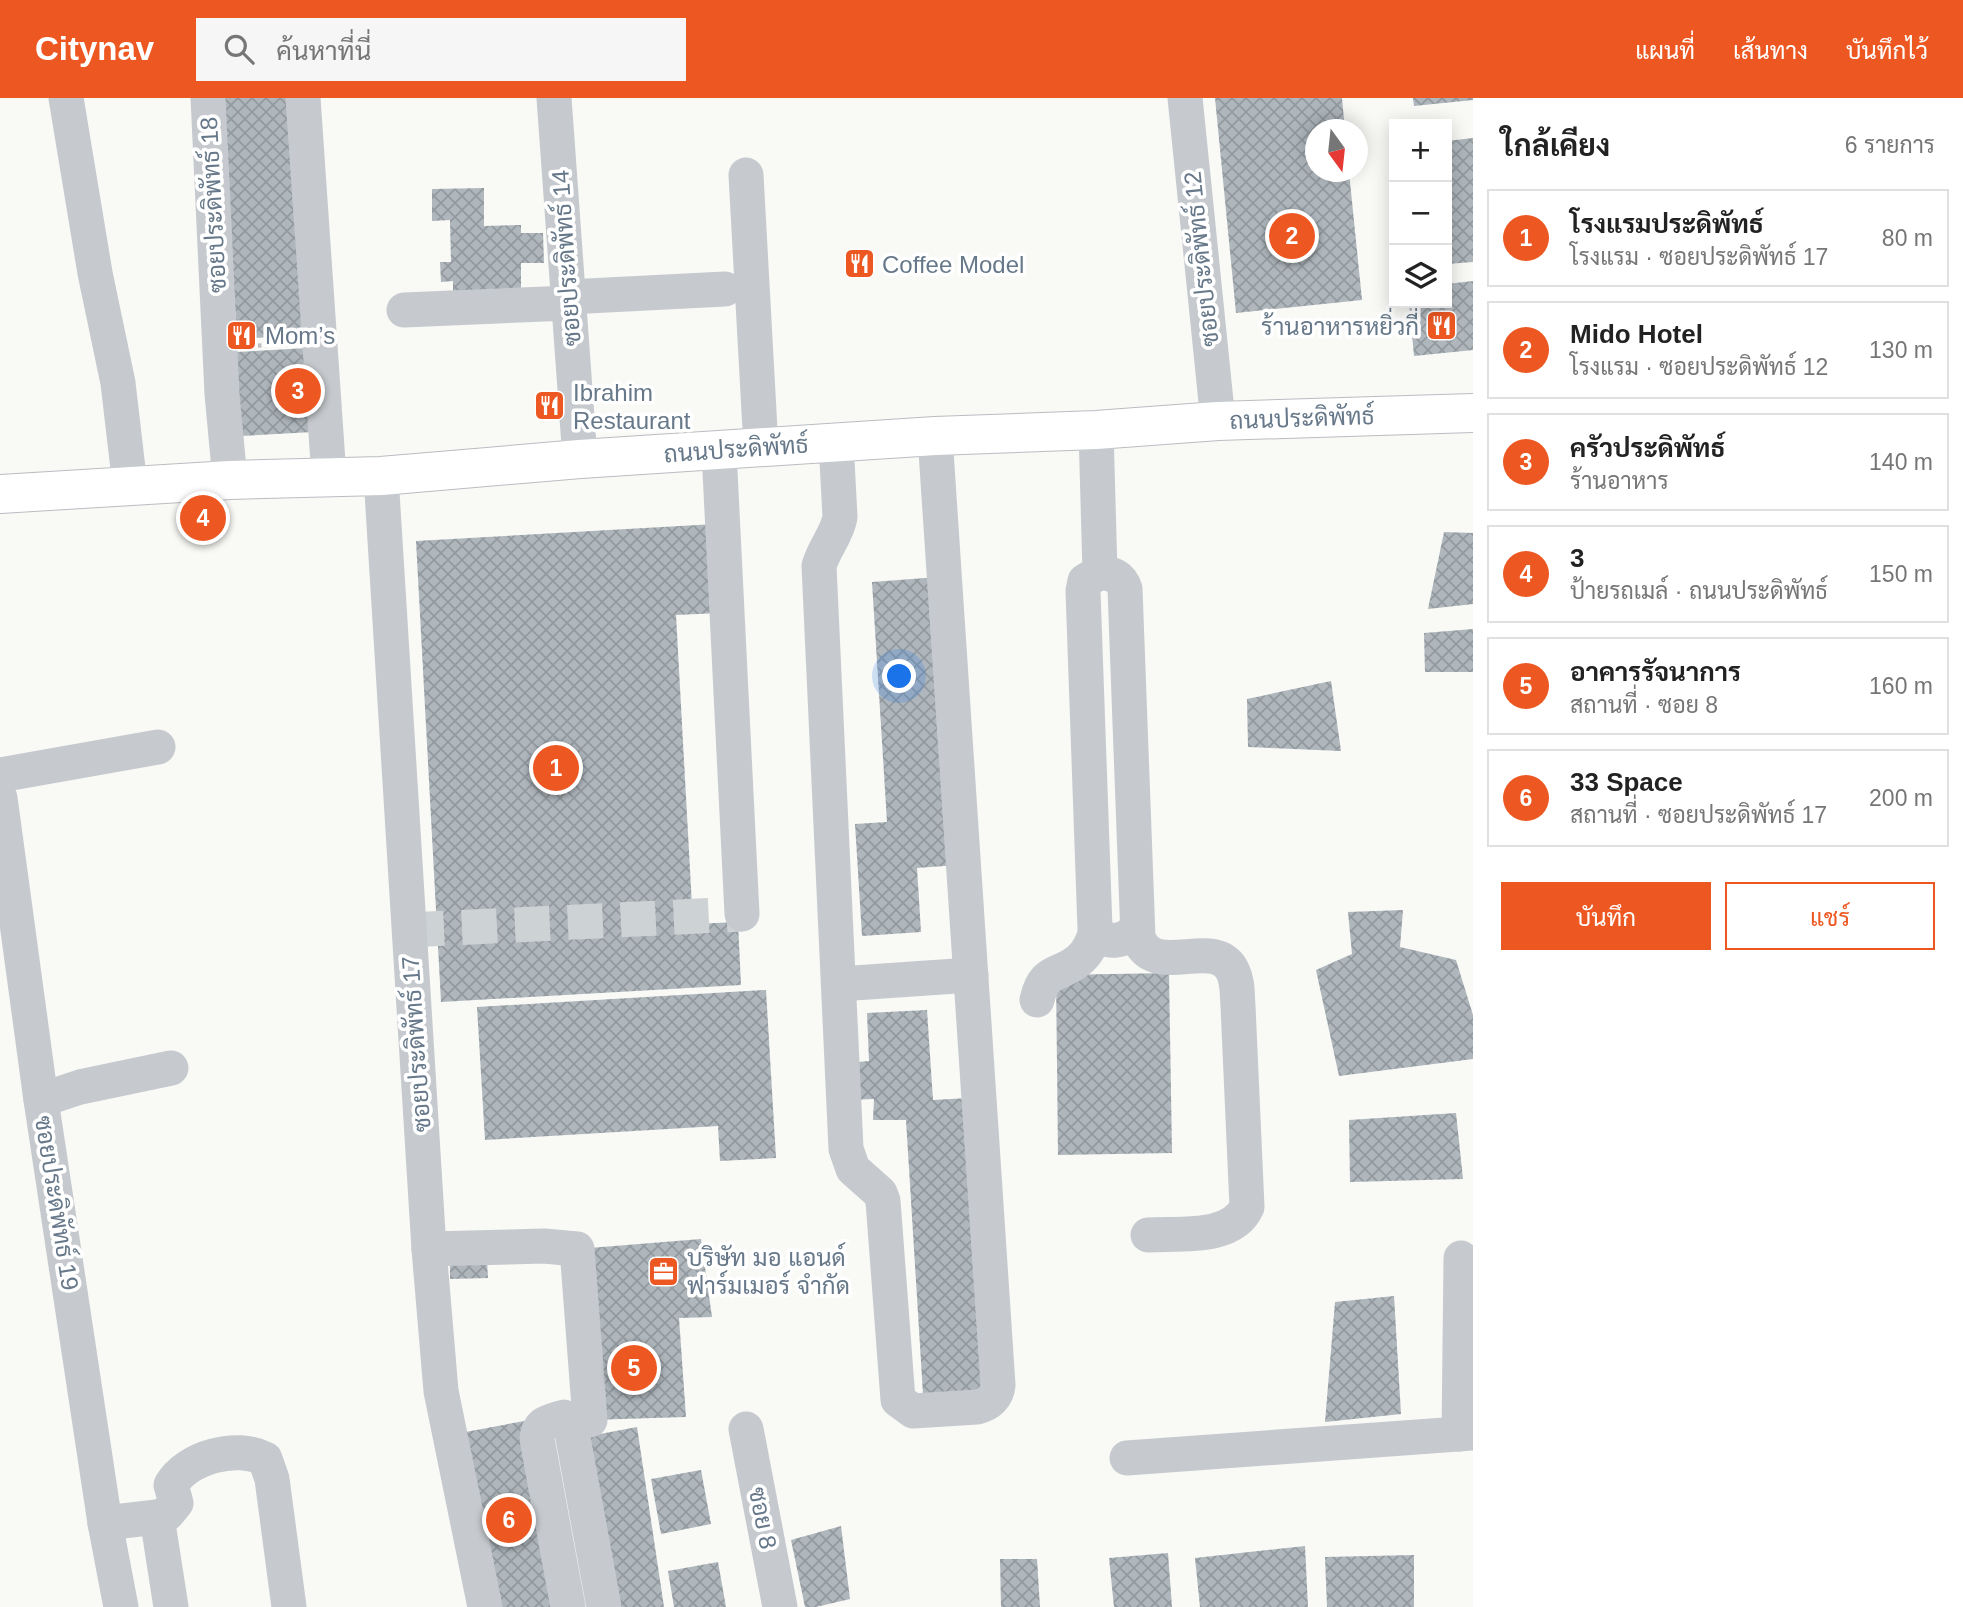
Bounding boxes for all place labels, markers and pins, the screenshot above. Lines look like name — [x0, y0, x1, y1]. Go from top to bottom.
pin: 2 — [1269, 210, 1315, 262]
restaurant icon: Coffee Model — [842, 247, 876, 281]
place label: Coffee Model — [882, 251, 1024, 278]
place label: ร้านอาหารหยิ่วกี่ — [1261, 306, 1419, 340]
restaurant icon: ร้านอาหารหยิ่วกี่ — [1425, 309, 1459, 343]
restaurant icon: Mom’s — [225, 318, 259, 352]
place label: Mom’s — [265, 322, 335, 349]
pin: 3 — [275, 365, 321, 417]
place label: Ibrahim Restaurant — [573, 379, 691, 434]
restaurant icon: Ibrahim Restaurant — [533, 389, 567, 423]
pin: 4 — [180, 492, 226, 544]
pin: 1 — [533, 742, 579, 794]
place label: บริษัท มอ แอนด์ ฟาร์มเมอร์ จำกัด — [687, 1242, 850, 1299]
office icon: บริษัท มอ แอนด์ ฟาร์มเมอร์ จำกัด — [647, 1254, 681, 1288]
pin: 5 — [611, 1342, 657, 1394]
pin: 6 — [486, 1494, 532, 1546]

